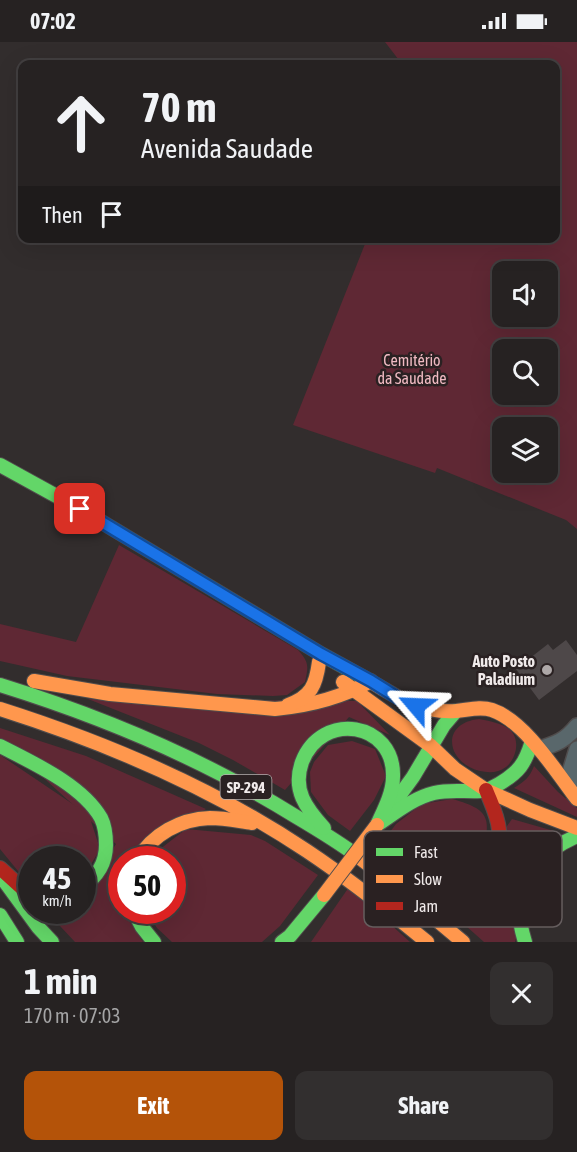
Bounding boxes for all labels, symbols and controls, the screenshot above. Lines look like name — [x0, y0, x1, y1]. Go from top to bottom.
text: 07:02 — [30, 8, 76, 34]
text: 70 m — [141, 83, 216, 131]
icon: ahead — [42, 84, 120, 162]
text: Avenida Saudade — [141, 133, 313, 164]
icon: arrive — [95, 198, 128, 231]
text: Then — [42, 202, 83, 228]
map controls — [492, 261, 558, 483]
button: sound — [492, 261, 558, 327]
button: search — [492, 339, 558, 405]
park label: Cemitério da Saudade — [378, 351, 446, 387]
button: layers — [492, 417, 558, 483]
pin — [54, 483, 105, 534]
icon: arrive — [63, 492, 96, 525]
place label: Auto Posto Paladium — [471, 652, 535, 688]
marker: Auto Posto Paladium — [540, 663, 554, 677]
position arrow — [384, 674, 448, 738]
road number: SP-294 — [220, 775, 272, 799]
legend — [364, 831, 562, 927]
text: Fast — [414, 843, 438, 861]
speed limit sign: 50 — [108, 846, 186, 924]
text: 45 — [43, 861, 71, 895]
text: Slow — [414, 870, 442, 888]
text: km/h — [42, 892, 72, 909]
text: Jam — [414, 897, 438, 915]
text: 1 min — [24, 960, 98, 1002]
button: close — [490, 962, 553, 1025]
text: 170 m · 07:03 — [24, 1004, 121, 1027]
button: Exit — [24, 1071, 283, 1140]
button: Share — [295, 1071, 553, 1140]

